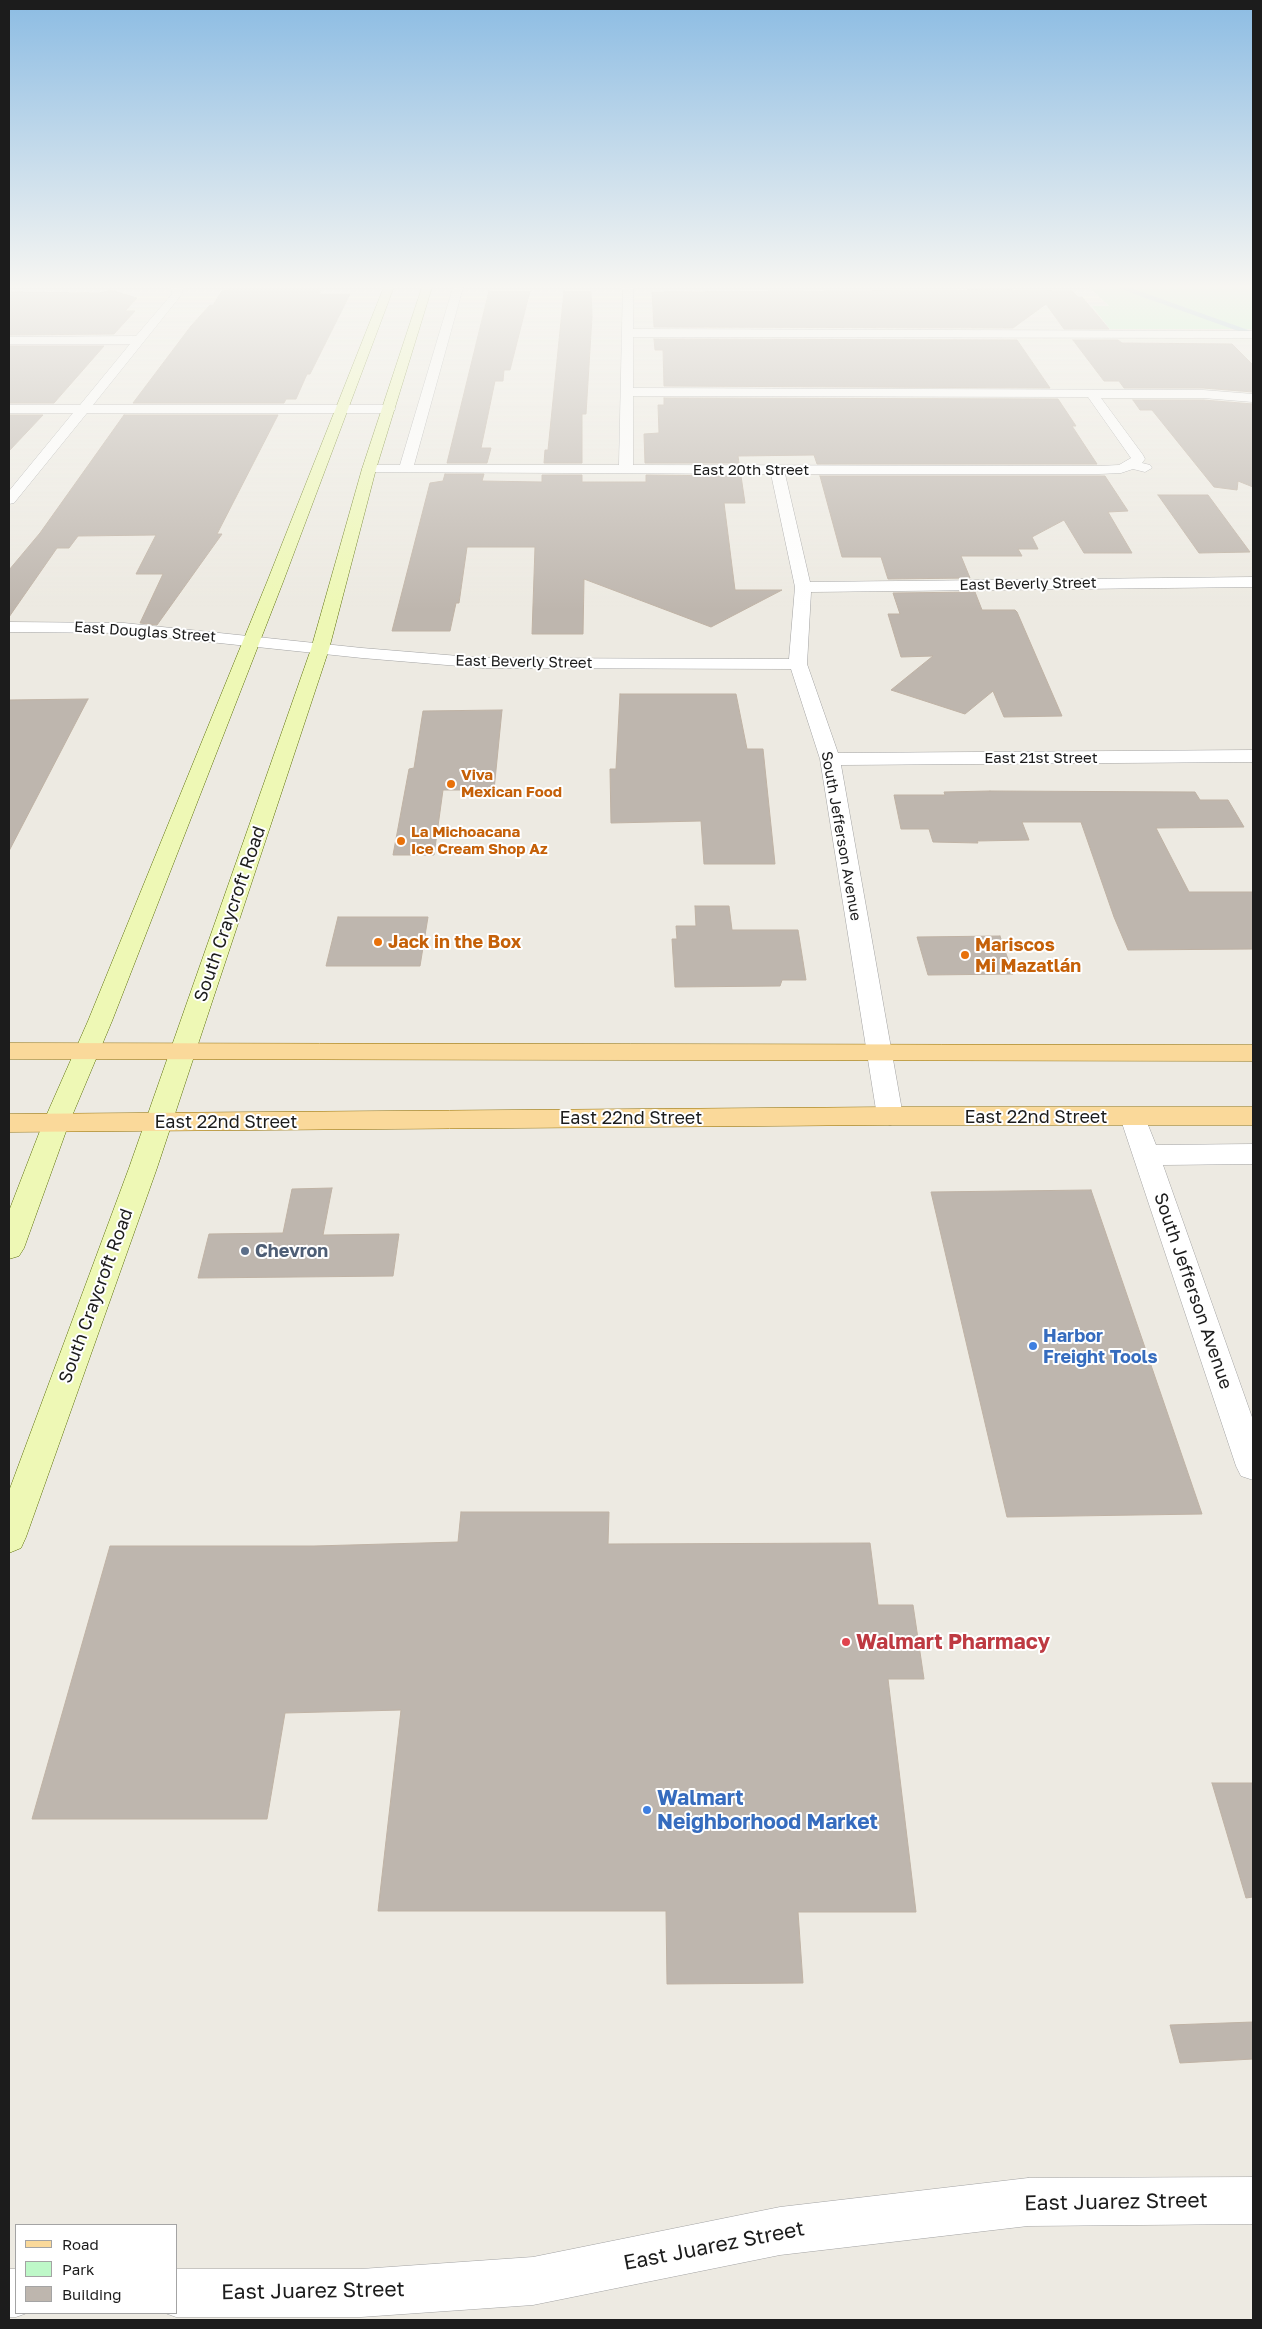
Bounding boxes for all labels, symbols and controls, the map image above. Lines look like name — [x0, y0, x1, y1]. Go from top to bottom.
street label: East 20th Street — [693, 461, 809, 479]
street label: East Beverly Street — [959, 574, 1097, 594]
street label: East Douglas Street — [73, 618, 217, 646]
street label: East Beverly Street — [455, 652, 593, 672]
street label: East 21st Street — [984, 749, 1098, 767]
street label: South Jefferson Avenue — [817, 750, 865, 922]
place label: Viva Mexican Food — [461, 766, 562, 801]
marker: Viva Mexican Food — [445, 778, 457, 790]
street label: South Craycroft Road — [190, 823, 270, 1005]
place label: La Michoacana Ice Cream Shop Az — [411, 823, 548, 858]
marker: La Michoacana Ice Cream Shop Az — [395, 835, 407, 847]
place label: Jack in the Box — [388, 931, 521, 953]
place label: Mariscos Mi Mazatlán — [975, 934, 1081, 976]
marker: Jack in the Box — [372, 936, 384, 948]
marker: Mariscos Mi Mazatlán — [959, 949, 971, 961]
street label: East 22nd Street — [964, 1106, 1108, 1128]
street label: East 22nd Street — [559, 1107, 703, 1129]
street label: East 22nd Street — [154, 1111, 298, 1133]
street label: South Jefferson Avenue — [1149, 1190, 1237, 1392]
street label: South Craycroft Road — [54, 1206, 138, 1386]
place label: Chevron — [255, 1240, 328, 1262]
marker: Chevron — [239, 1245, 251, 1257]
place label: Harbor Freight Tools — [1043, 1325, 1158, 1368]
marker: Harbor Freight Tools — [1027, 1340, 1039, 1352]
place label: Walmart Pharmacy — [856, 1629, 1050, 1655]
marker: Walmart Pharmacy — [840, 1636, 852, 1648]
place label: Walmart Neighborhood Market — [657, 1785, 878, 1835]
marker: Walmart Neighborhood Market — [641, 1804, 653, 1816]
street label: East Juarez Street — [1024, 2188, 1208, 2216]
street label: East Juarez Street — [621, 2216, 807, 2276]
legend — [15, 2224, 178, 2314]
text: Road — [62, 2235, 99, 2253]
text: Park — [62, 2260, 94, 2278]
street label: East Juarez Street — [221, 2277, 405, 2305]
text: Building — [62, 2285, 122, 2303]

